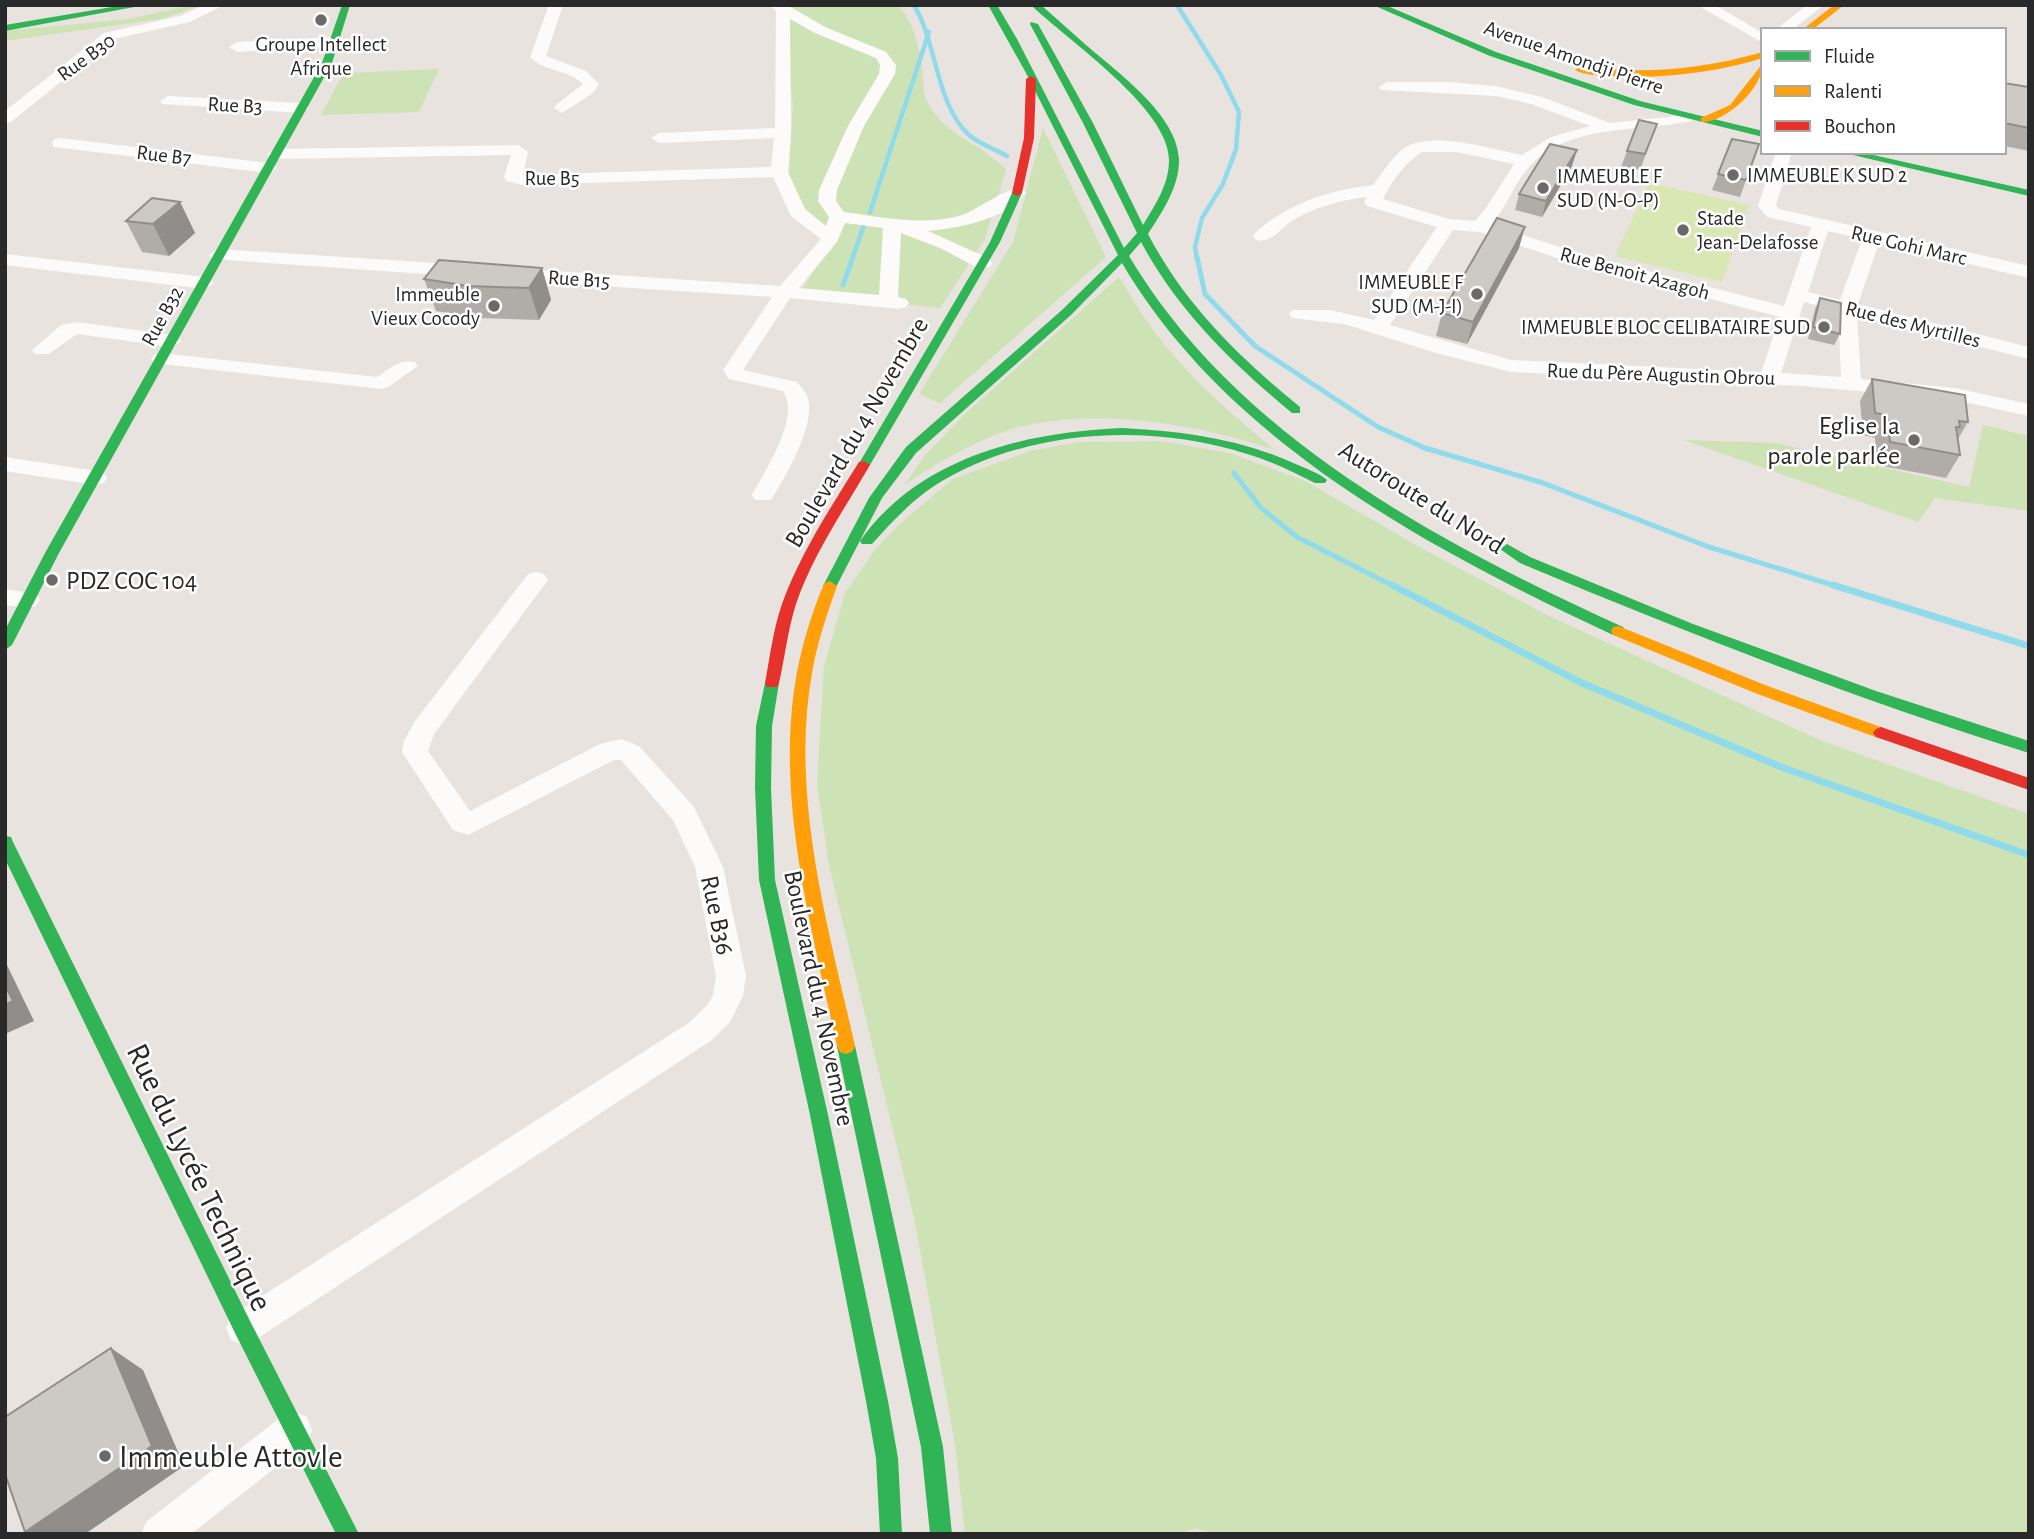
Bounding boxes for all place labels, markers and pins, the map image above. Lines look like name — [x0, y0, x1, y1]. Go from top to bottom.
marker: Groupe Intellect Afrique — [313, 12, 329, 28]
place label: Groupe Intellect Afrique — [256, 34, 387, 79]
place label: IMMEUBLE K SUD 2 — [1747, 165, 1907, 186]
place label: IMMEUBLE F SUD (N-O-P) — [1557, 166, 1663, 211]
marker: IMMEUBLE K SUD 2 — [1725, 167, 1741, 183]
marker: IMMEUBLE F SUD (N-O-P) — [1535, 180, 1551, 196]
place label: Stade Jean-Delafosse — [1697, 208, 1818, 253]
marker: Stade Jean-Delafosse — [1675, 222, 1691, 238]
place label: IMMEUBLE F SUD (M-J-I) — [1358, 272, 1464, 317]
place label: Immeuble Vieux Cocody — [371, 284, 480, 329]
marker: IMMEUBLE F SUD (M-J-I) — [1469, 286, 1485, 302]
marker: Immeuble Vieux Cocody — [486, 298, 502, 314]
place label: IMMEUBLE BLOC CELIBATAIRE SUD — [1521, 317, 1810, 338]
marker: IMMEUBLE BLOC CELIBATAIRE SUD — [1816, 319, 1832, 335]
place label: Eglise la parole parlée — [1767, 413, 1900, 469]
marker: Eglise la parole parlée — [1906, 432, 1922, 448]
place label: PDZ COC 104 — [66, 568, 197, 594]
marker: PDZ COC 104 — [44, 572, 60, 588]
place label: Immeuble Attovle — [119, 1441, 343, 1473]
marker: Immeuble Attovle — [97, 1448, 113, 1464]

